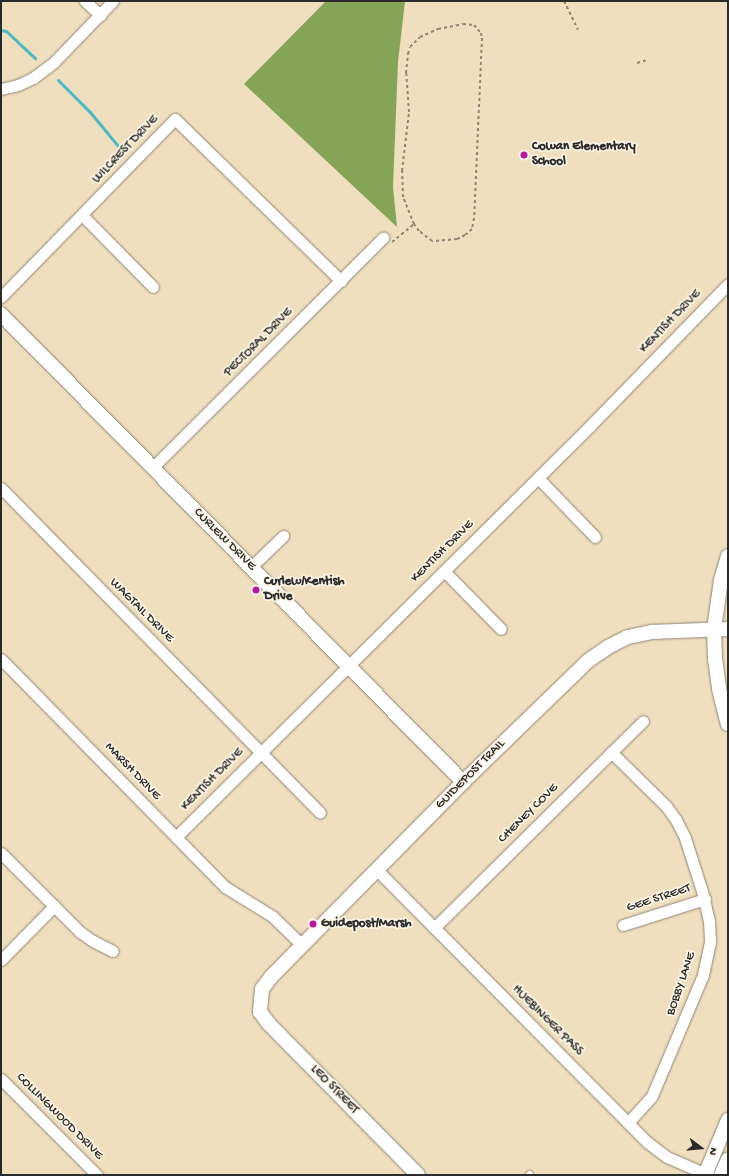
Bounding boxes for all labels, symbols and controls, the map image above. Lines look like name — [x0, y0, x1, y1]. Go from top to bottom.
street label: WILCREST DRIVE — [90, 113, 162, 187]
place label: Cowan Elementary School — [532, 140, 636, 171]
marker: Cowan Elementary School — [519, 150, 529, 160]
street label: KENTISH DRIVE — [637, 287, 705, 357]
street label: PECTORAL DRIVE — [221, 305, 297, 381]
street label: CURLEW DRIVE — [189, 505, 259, 575]
street label: KENTISH DRIVE — [408, 517, 478, 587]
place label: Curlew/Kentish Drive — [264, 575, 344, 606]
street label: WAGTAIL DRIVE — [106, 576, 176, 646]
marker: Curlew/Kentish Drive — [251, 585, 261, 595]
street label: GUIDEPOST TRAIL — [433, 737, 509, 813]
street label: MARSH DRIVE — [101, 740, 163, 804]
street label: KENTISH DRIVE — [178, 745, 248, 815]
street label: CHENEY COVE — [496, 781, 562, 847]
street label: GEE STREET — [625, 881, 693, 917]
place label: Guidepost/Marsh — [321, 916, 411, 932]
marker: Guidepost/Marsh — [308, 919, 318, 929]
street label: BOBBY LANE — [664, 950, 700, 1018]
street label: HUEBINGER PASS — [508, 982, 586, 1060]
street label: LEO STREET — [307, 1062, 361, 1118]
street label: COLLINGWOOD DRIVE — [12, 1070, 106, 1164]
north arrow — [681, 1128, 721, 1168]
text: N — [706, 1146, 719, 1156]

